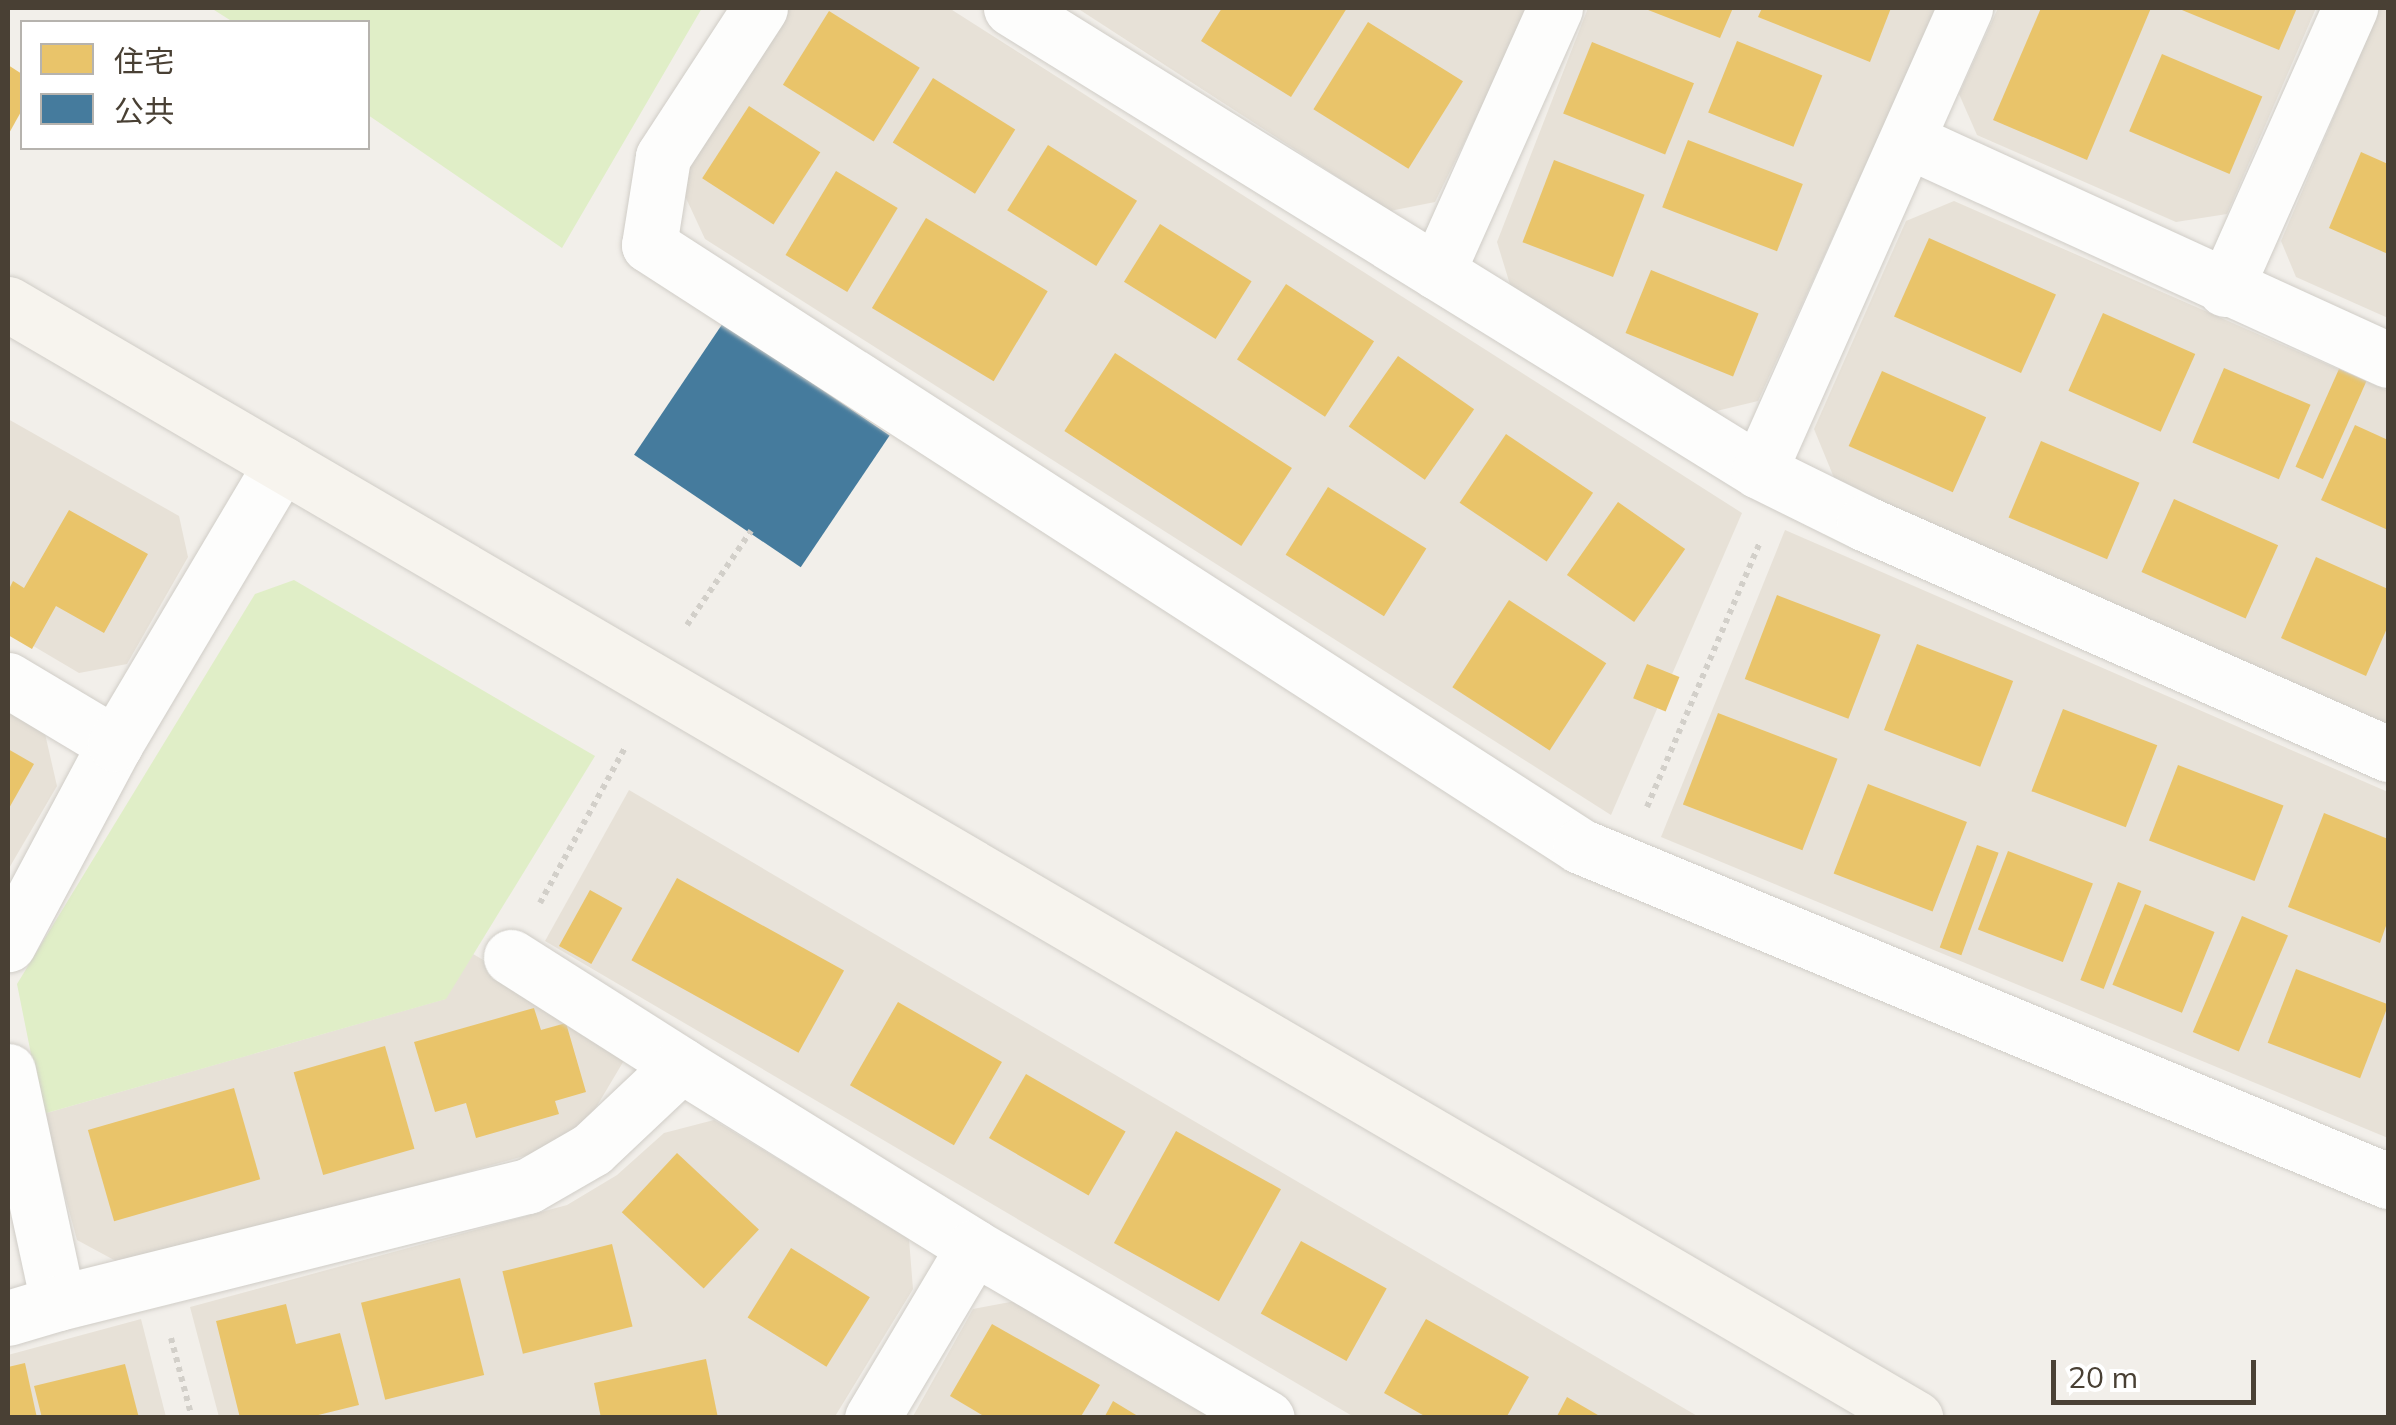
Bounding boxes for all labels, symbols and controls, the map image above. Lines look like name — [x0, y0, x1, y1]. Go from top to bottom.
legend — [20, 20, 370, 150]
text: 住宅 — [114, 42, 174, 80]
text: 公共 — [114, 92, 174, 130]
scale bar — [2056, 1340, 2261, 1402]
text: 20 m — [2068, 1358, 2138, 1396]

